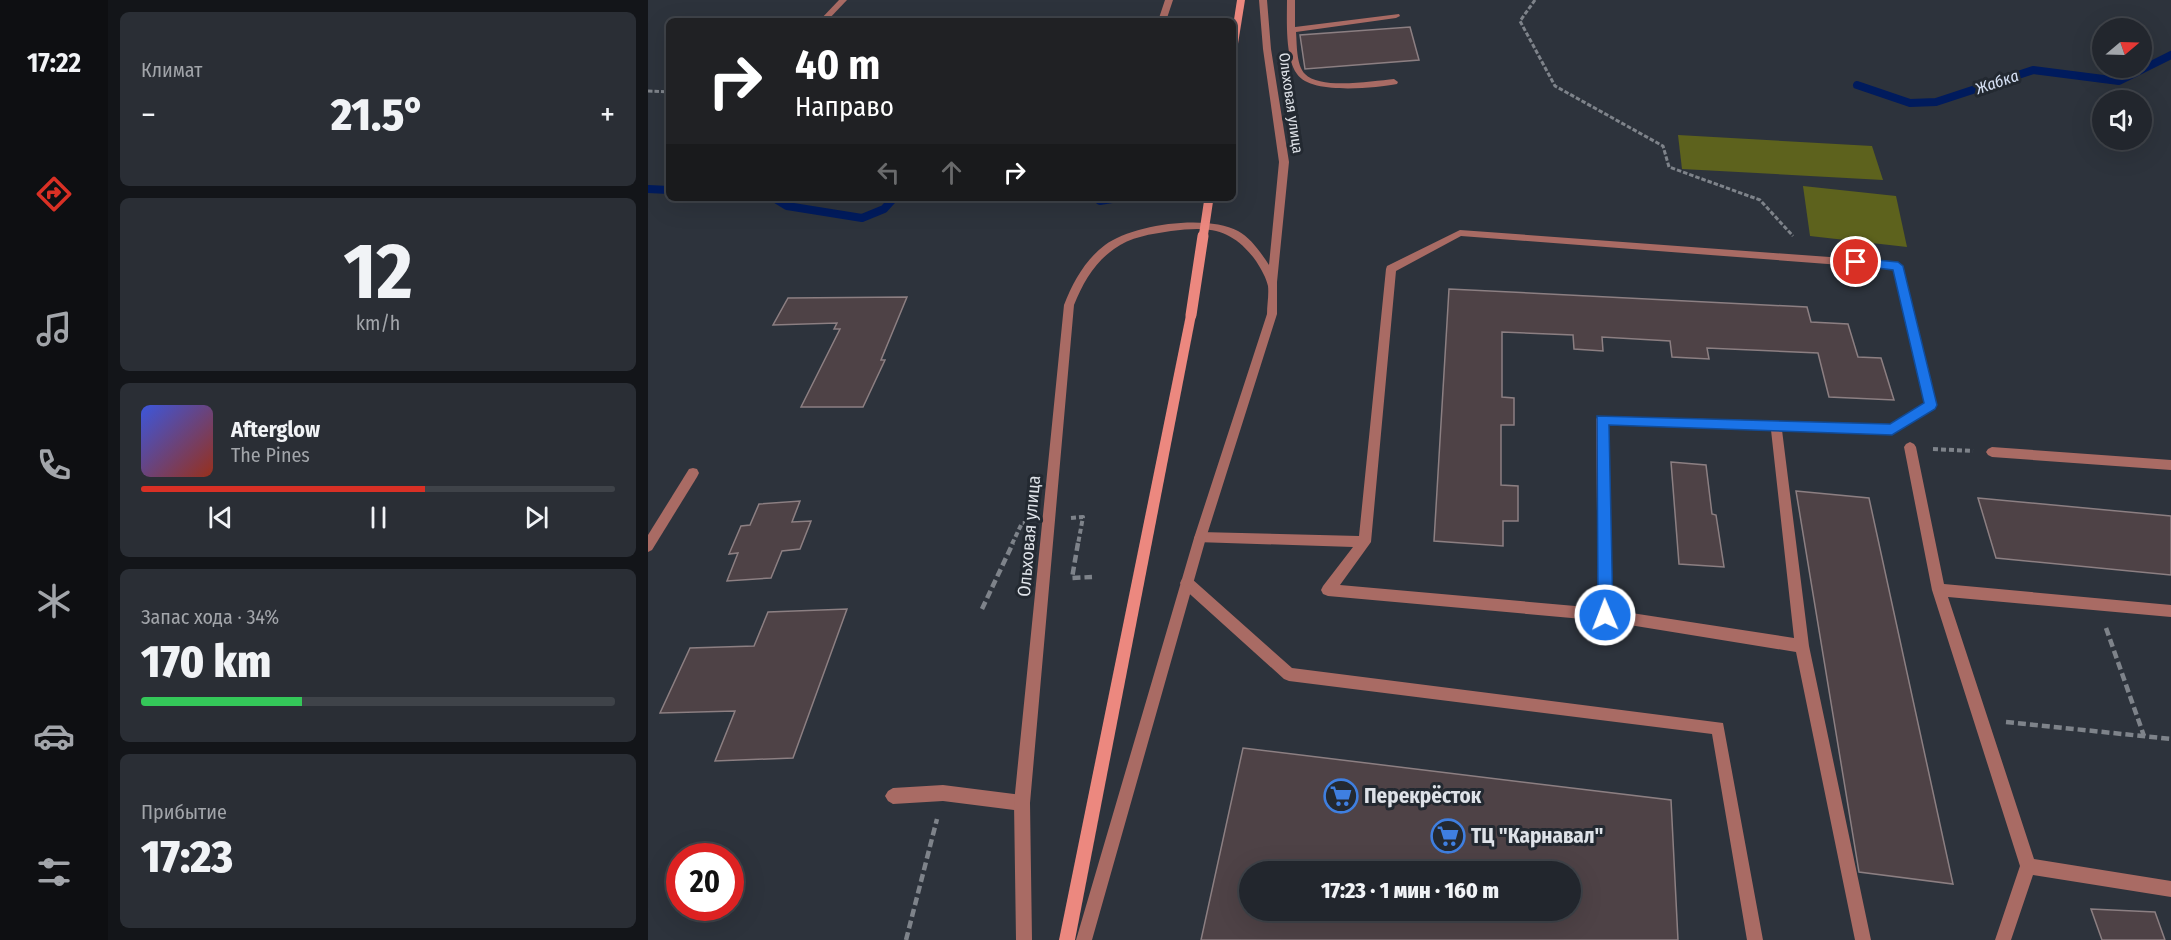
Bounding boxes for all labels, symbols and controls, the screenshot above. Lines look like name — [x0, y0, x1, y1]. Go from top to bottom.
north arrow — [2092, 18, 2152, 78]
map controls — [2092, 18, 2152, 150]
text: 40 m — [795, 40, 880, 90]
icon: right — [696, 42, 774, 120]
text: 17:22 — [27, 47, 81, 79]
street label: Ольховая улица — [1275, 52, 1307, 154]
text: Климат — [141, 58, 202, 82]
water label: Жабка — [1972, 66, 2021, 99]
text: 21.5° — [331, 88, 425, 142]
button: sound — [2092, 90, 2152, 150]
text: Направо — [795, 91, 894, 123]
text: − — [141, 95, 156, 135]
text: + — [600, 95, 615, 135]
icon: left — [872, 156, 905, 189]
icon: ahead — [935, 156, 968, 189]
icon: right — [998, 156, 1031, 189]
icon: directions — [33, 173, 75, 215]
text: 12 — [343, 225, 413, 319]
pin — [1830, 236, 1881, 287]
icon: arrive — [1839, 245, 1872, 278]
icon: music — [33, 308, 75, 350]
text: km/h — [356, 311, 400, 335]
text: Afterglow — [231, 416, 320, 443]
text: The Pines — [231, 443, 310, 467]
icon: phone — [33, 444, 75, 486]
street label: Ольховая улица — [1013, 474, 1045, 598]
icon: previous — [204, 501, 237, 534]
icon: pause — [362, 501, 395, 534]
icon: next — [520, 501, 553, 534]
icon: climate — [33, 580, 75, 622]
position arrow — [1573, 583, 1637, 647]
text: Запас хода · 34% — [141, 605, 279, 629]
text: 170 km — [141, 635, 271, 689]
icon: car — [33, 715, 75, 757]
supermarket icon: Перекрёсток — [1323, 778, 1359, 814]
place label: Перекрёсток — [1364, 783, 1482, 809]
text: Прибытие — [141, 800, 227, 824]
supermarket icon: ТЦ "Карнавал" — [1430, 818, 1466, 854]
place label: ТЦ "Карнавал" — [1471, 823, 1604, 849]
text: 17:23 — [141, 830, 233, 884]
speed limit sign: 20 — [666, 843, 744, 921]
icon: filters — [33, 851, 75, 893]
text: 17:23 · 1 мин · 160 m — [1321, 877, 1499, 904]

